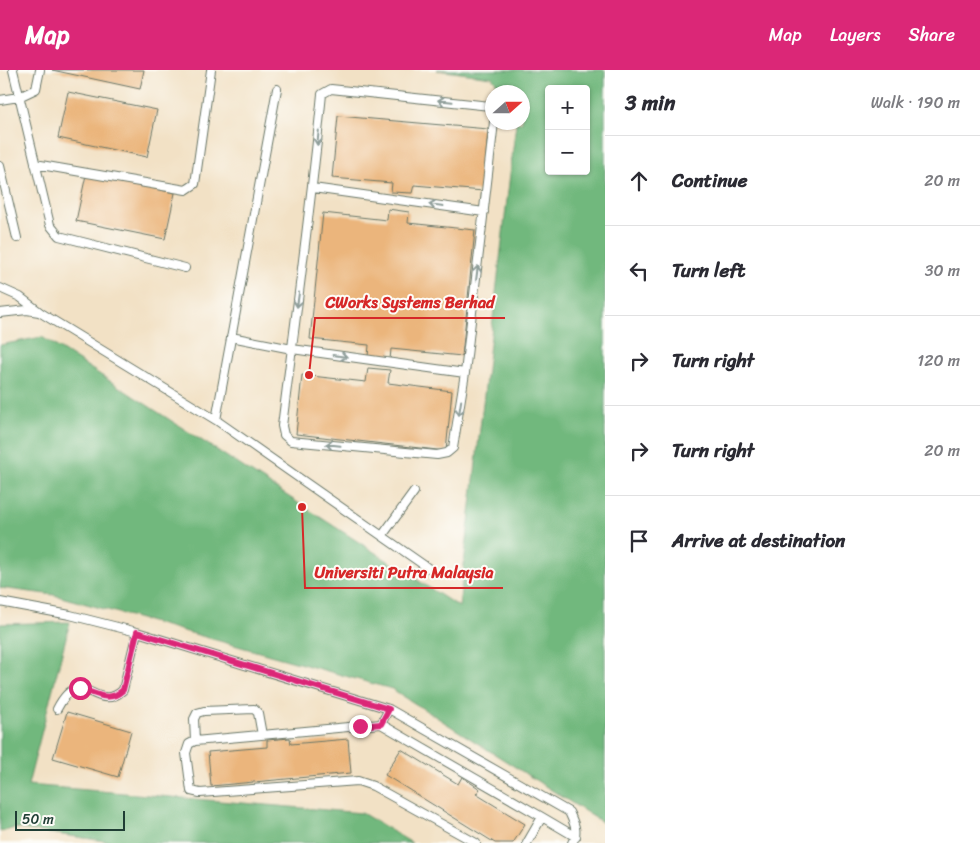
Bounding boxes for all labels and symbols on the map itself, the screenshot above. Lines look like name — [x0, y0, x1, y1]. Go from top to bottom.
north arrow — [485, 85, 530, 130]
one-way arrow — [438, 96, 454, 106]
one-way arrow — [313, 130, 323, 146]
one-way arrow — [428, 200, 444, 210]
one-way arrow — [472, 265, 482, 281]
callout: CWorks Systems Berhad — [315, 287, 505, 318]
text: CWorks Systems Berhad — [325, 288, 496, 317]
one-way arrow — [293, 291, 303, 307]
one-way arrow — [332, 351, 348, 361]
one-way arrow — [454, 400, 464, 416]
one-way arrow — [325, 440, 341, 450]
callout: Universiti Putra Malaysia — [305, 557, 503, 588]
text: Universiti Putra Malaysia — [315, 558, 494, 587]
route start — [69, 677, 92, 700]
route end — [349, 715, 372, 738]
scale bar — [15, 808, 125, 831]

